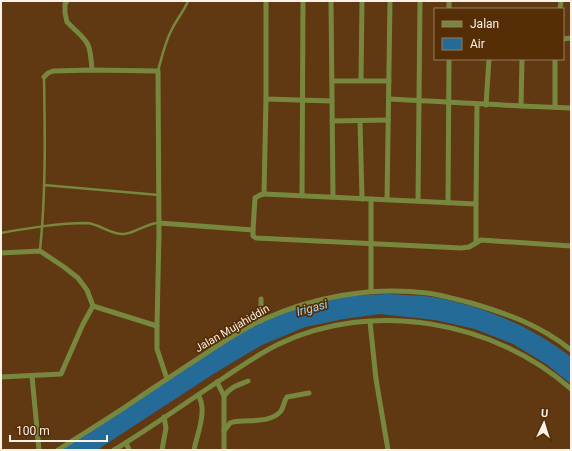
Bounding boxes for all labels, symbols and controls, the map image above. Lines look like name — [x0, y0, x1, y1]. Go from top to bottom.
legend — [434, 8, 564, 60]
text: Jalan — [470, 17, 499, 31]
text: Air — [470, 37, 485, 51]
water label: Irigasi — [295, 297, 329, 319]
street label: Jalan Mujahiddin — [193, 302, 272, 355]
north arrow — [524, 403, 564, 443]
text: U — [541, 407, 549, 420]
scale bar — [10, 417, 107, 443]
text: 100 m — [16, 424, 50, 438]

